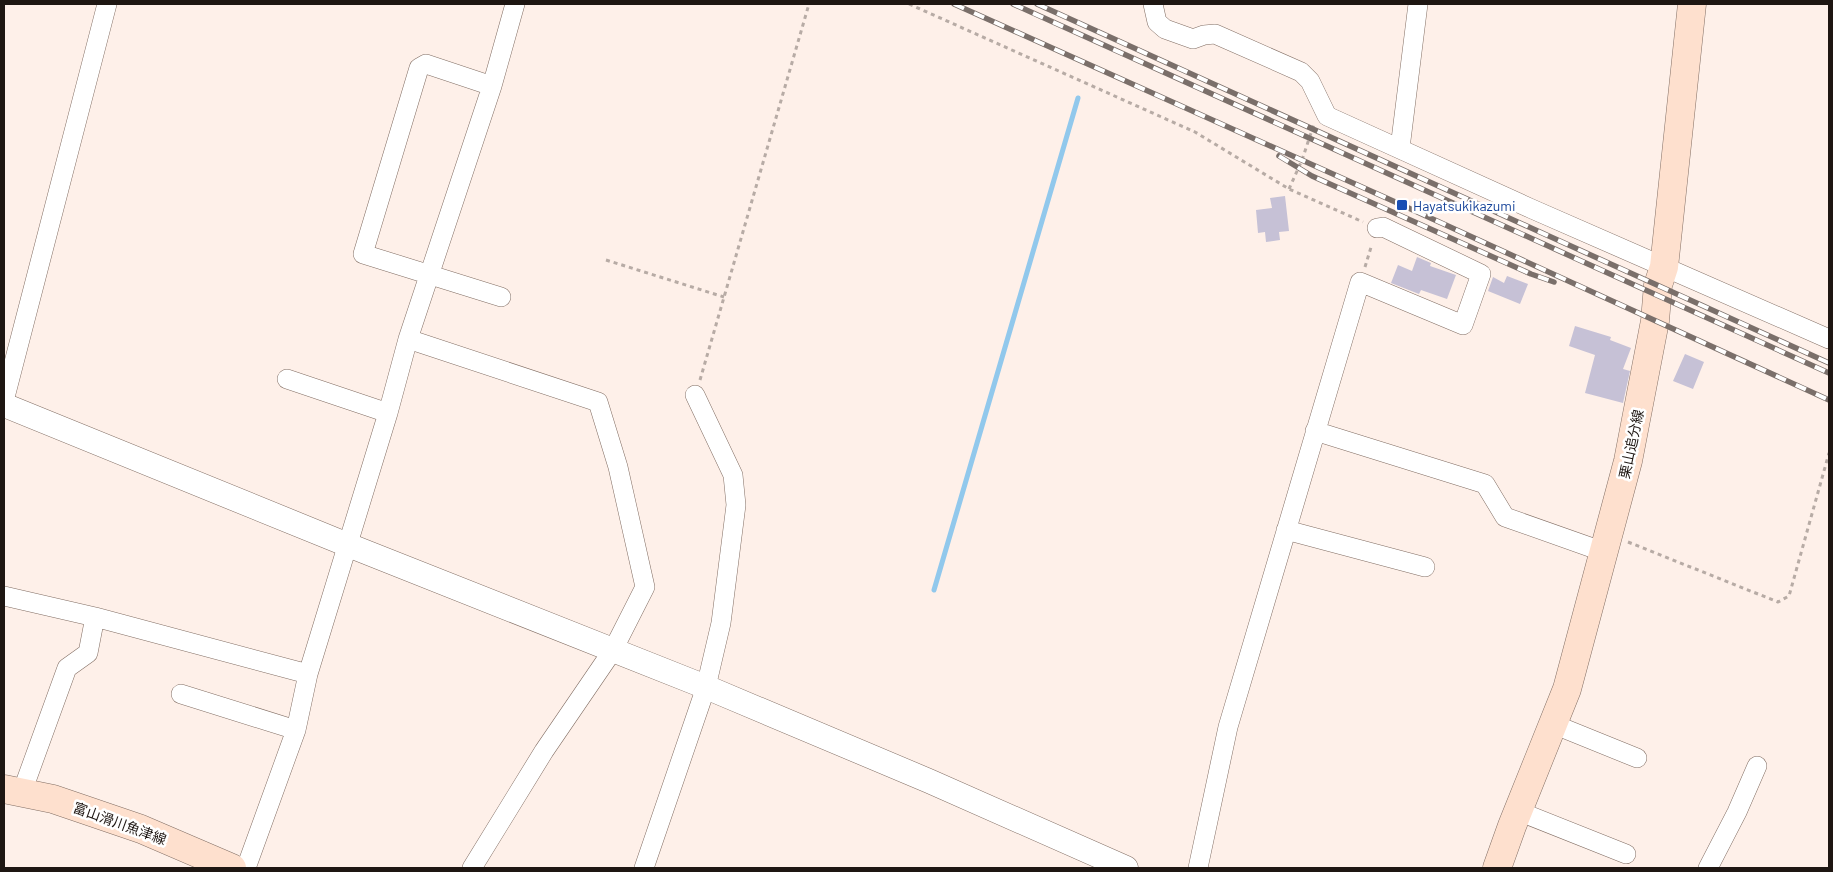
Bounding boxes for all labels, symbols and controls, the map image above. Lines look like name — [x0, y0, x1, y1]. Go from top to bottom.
place label: Hayatsukikazumi — [1413, 197, 1515, 214]
marker: Hayatsukikazumi — [1395, 198, 1409, 212]
street label: 栗山追分線 — [1615, 408, 1647, 480]
street label: 富山滑川魚津線 — [71, 798, 169, 848]

